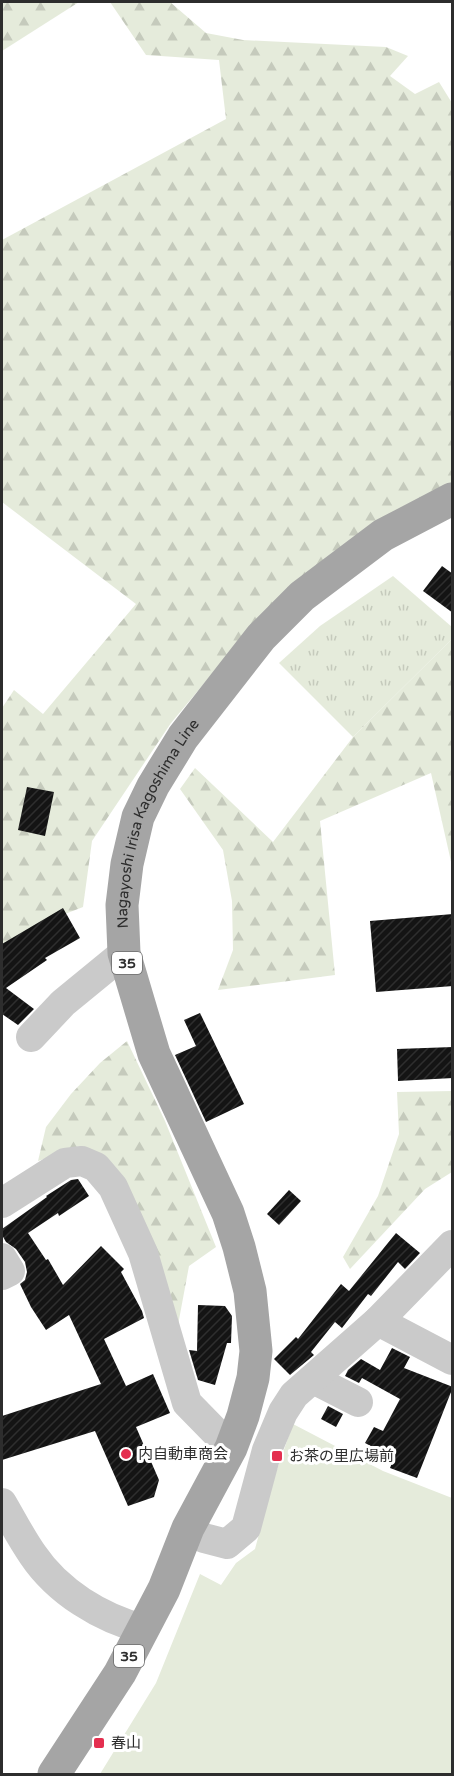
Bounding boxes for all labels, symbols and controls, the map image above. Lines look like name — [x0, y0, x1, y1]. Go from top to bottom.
street label: Nagayoshi Irisa Kagoshima Line — [113, 715, 203, 929]
road number: 35 — [112, 952, 142, 974]
place label: 内自動車商会 — [138, 1445, 228, 1463]
marker: 内自動車商会 — [119, 1447, 133, 1461]
place label: お茶の里広場前 — [289, 1447, 394, 1465]
marker: お茶の里広場前 — [270, 1449, 284, 1463]
road number: 35 — [114, 1645, 144, 1667]
place label: 春山 — [111, 1734, 141, 1752]
marker: 春山 — [92, 1736, 106, 1750]

